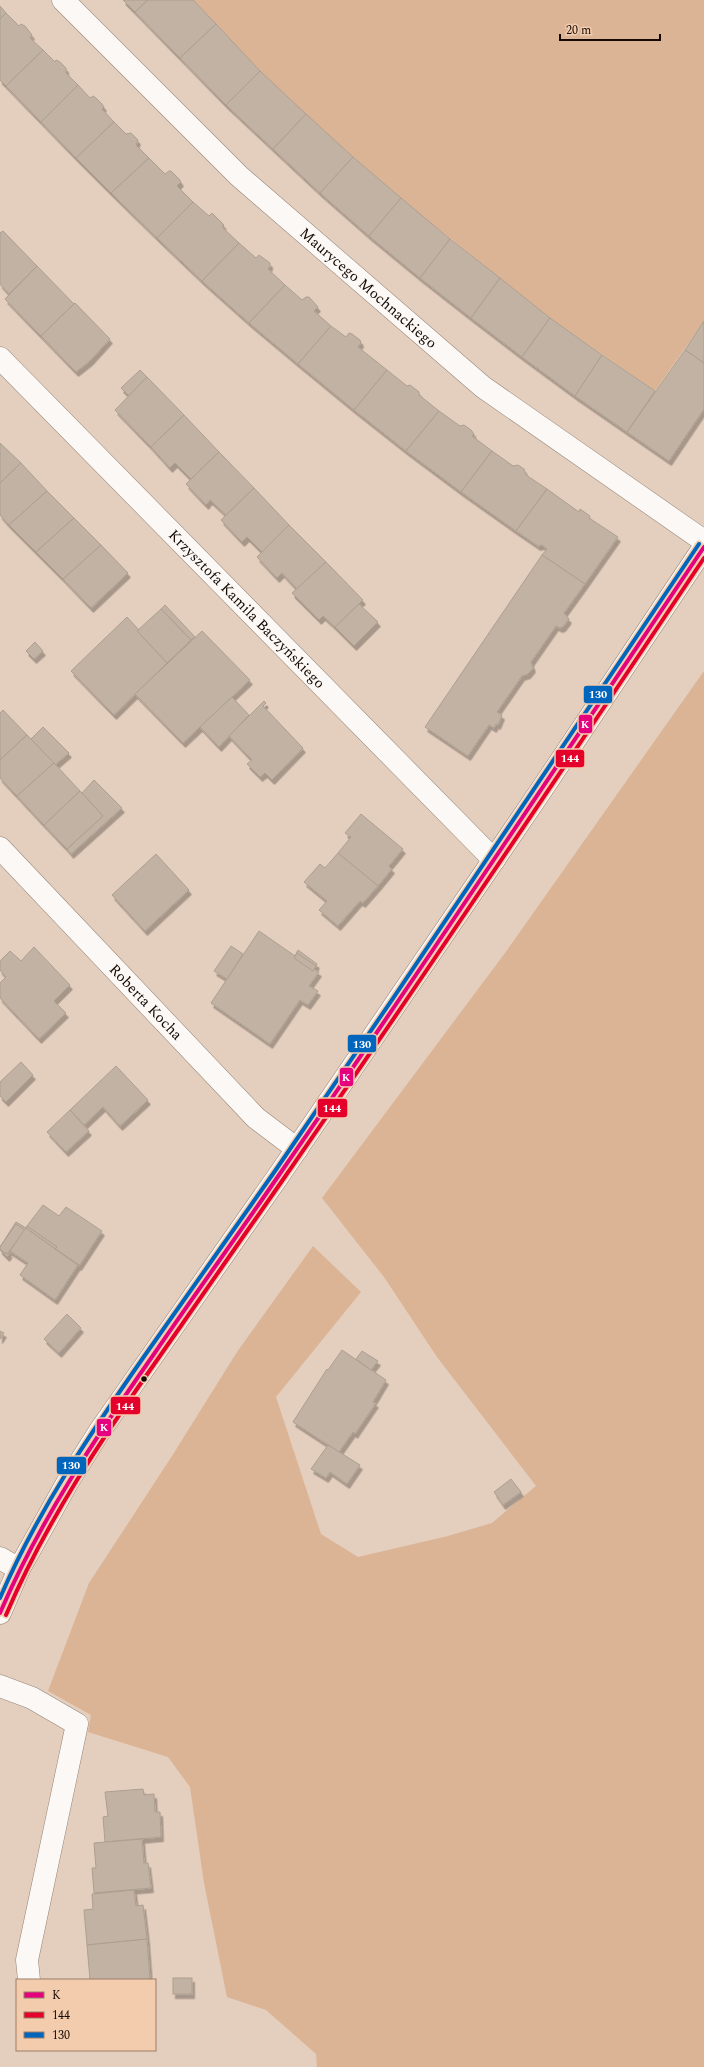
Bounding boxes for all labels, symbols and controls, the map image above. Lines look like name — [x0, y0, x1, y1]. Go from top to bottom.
scale bar — [560, 16, 660, 42]
text: 20 m — [566, 21, 591, 40]
street label: Maurycego Mochnackiego — [294, 222, 442, 354]
street label: Krzysztofa Kamila Baczyńskiego — [163, 524, 331, 694]
line badge: 130 — [583, 685, 613, 704]
text: 130 — [589, 686, 607, 703]
line badge: K — [578, 714, 593, 734]
text: K — [581, 716, 590, 733]
line badge: 144 — [555, 749, 585, 768]
text: 144 — [561, 750, 580, 767]
street label: Roberta Kocha — [104, 958, 188, 1046]
line badge: 130 — [347, 1034, 377, 1053]
text: 130 — [353, 1036, 371, 1053]
line badge: K — [339, 1067, 354, 1087]
text: K — [342, 1069, 351, 1086]
line badge: 144 — [317, 1098, 348, 1118]
text: 144 — [323, 1100, 342, 1117]
unlabelled marker — [139, 1374, 149, 1384]
line badge: 144 — [110, 1396, 141, 1415]
text: 144 — [116, 1398, 135, 1415]
line badge: K — [96, 1418, 112, 1437]
text: K — [100, 1419, 109, 1436]
line badge: 130 — [56, 1456, 87, 1475]
text: 130 — [62, 1457, 80, 1474]
legend — [16, 1979, 156, 2051]
text: K — [52, 1986, 61, 2005]
text: 144 — [52, 2006, 70, 2025]
text: 130 — [52, 2026, 70, 2045]

